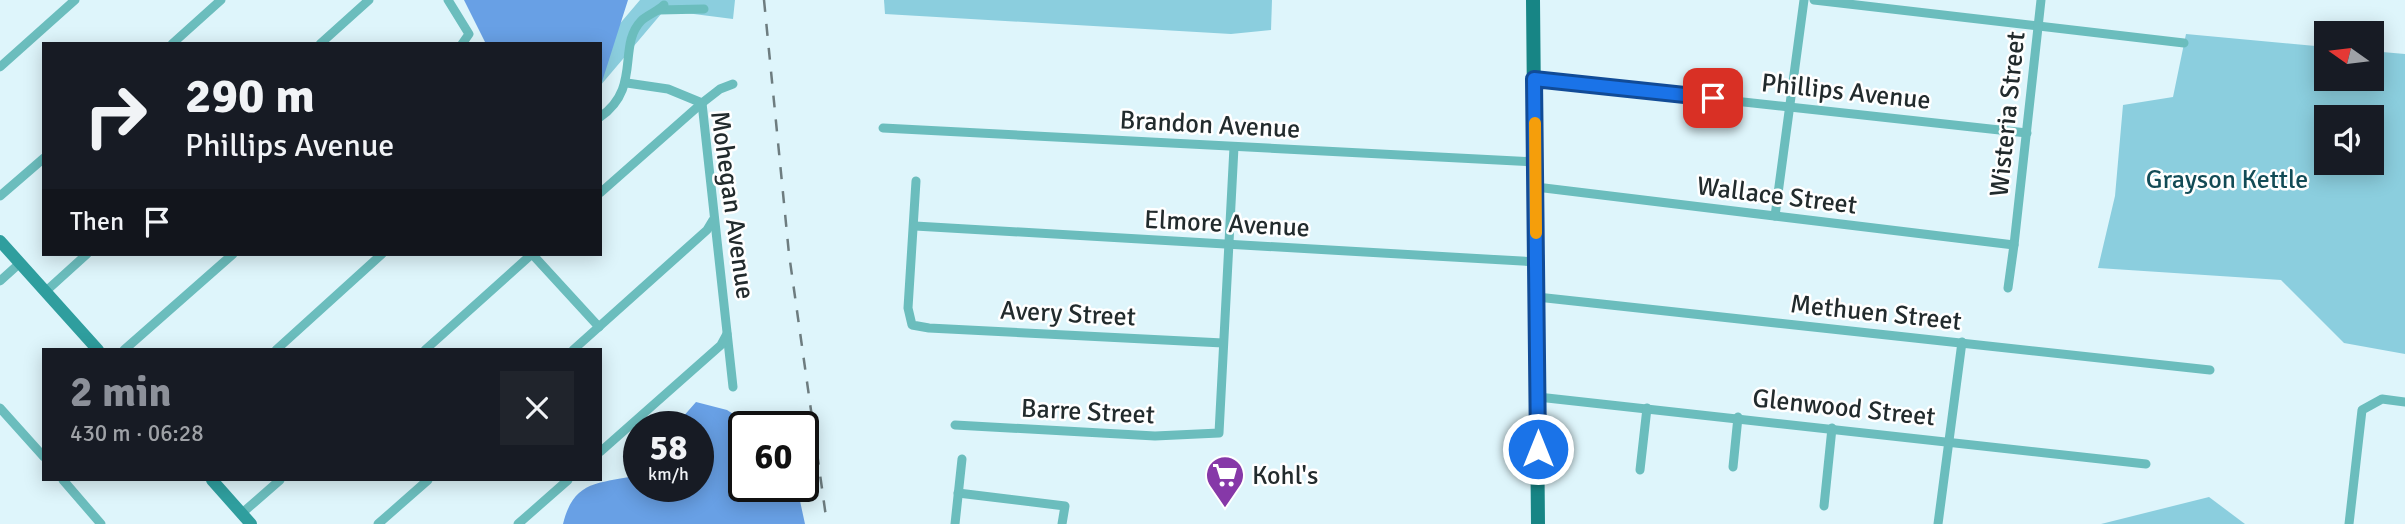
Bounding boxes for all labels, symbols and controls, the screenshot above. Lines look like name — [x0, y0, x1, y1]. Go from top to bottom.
north arrow — [2314, 21, 2384, 91]
map controls — [2314, 21, 2384, 175]
street label: Wisteria Street — [1983, 30, 2033, 198]
text: 290 m — [185, 66, 315, 126]
street label: Phillips Avenue — [1760, 67, 1932, 117]
pin — [1683, 68, 1743, 128]
icon: right — [70, 70, 161, 161]
icon: arrive — [1694, 79, 1732, 117]
street label: Brandon Avenue — [1119, 104, 1301, 146]
button: sound — [2314, 105, 2384, 175]
street label: Mohegan Avenue — [703, 109, 761, 301]
text: Phillips Avenue — [185, 126, 394, 165]
park label: Grayson Kettle — [2146, 164, 2308, 196]
street label: Wallace Street — [1695, 170, 1859, 222]
icon: arrive — [138, 203, 176, 241]
street label: Elmore Avenue — [1143, 204, 1311, 244]
text: Then — [70, 206, 124, 238]
street label: Methuen Street — [1789, 288, 1963, 338]
street label: Avery Street — [999, 294, 1137, 334]
text: 2 min — [70, 367, 171, 418]
button: close — [500, 371, 574, 445]
street label: Glenwood Street — [1751, 382, 1937, 434]
street label: Barre Street — [1020, 393, 1156, 431]
speed limit sign: 60 — [728, 411, 819, 502]
position arrow — [1501, 412, 1575, 486]
text: 430 m · 06:28 — [70, 419, 204, 448]
text: 58 — [650, 426, 687, 469]
supermarket icon: Kohl's — [1204, 454, 1246, 509]
place label: Kohl's — [1252, 460, 1318, 492]
text: km/h — [648, 463, 689, 485]

